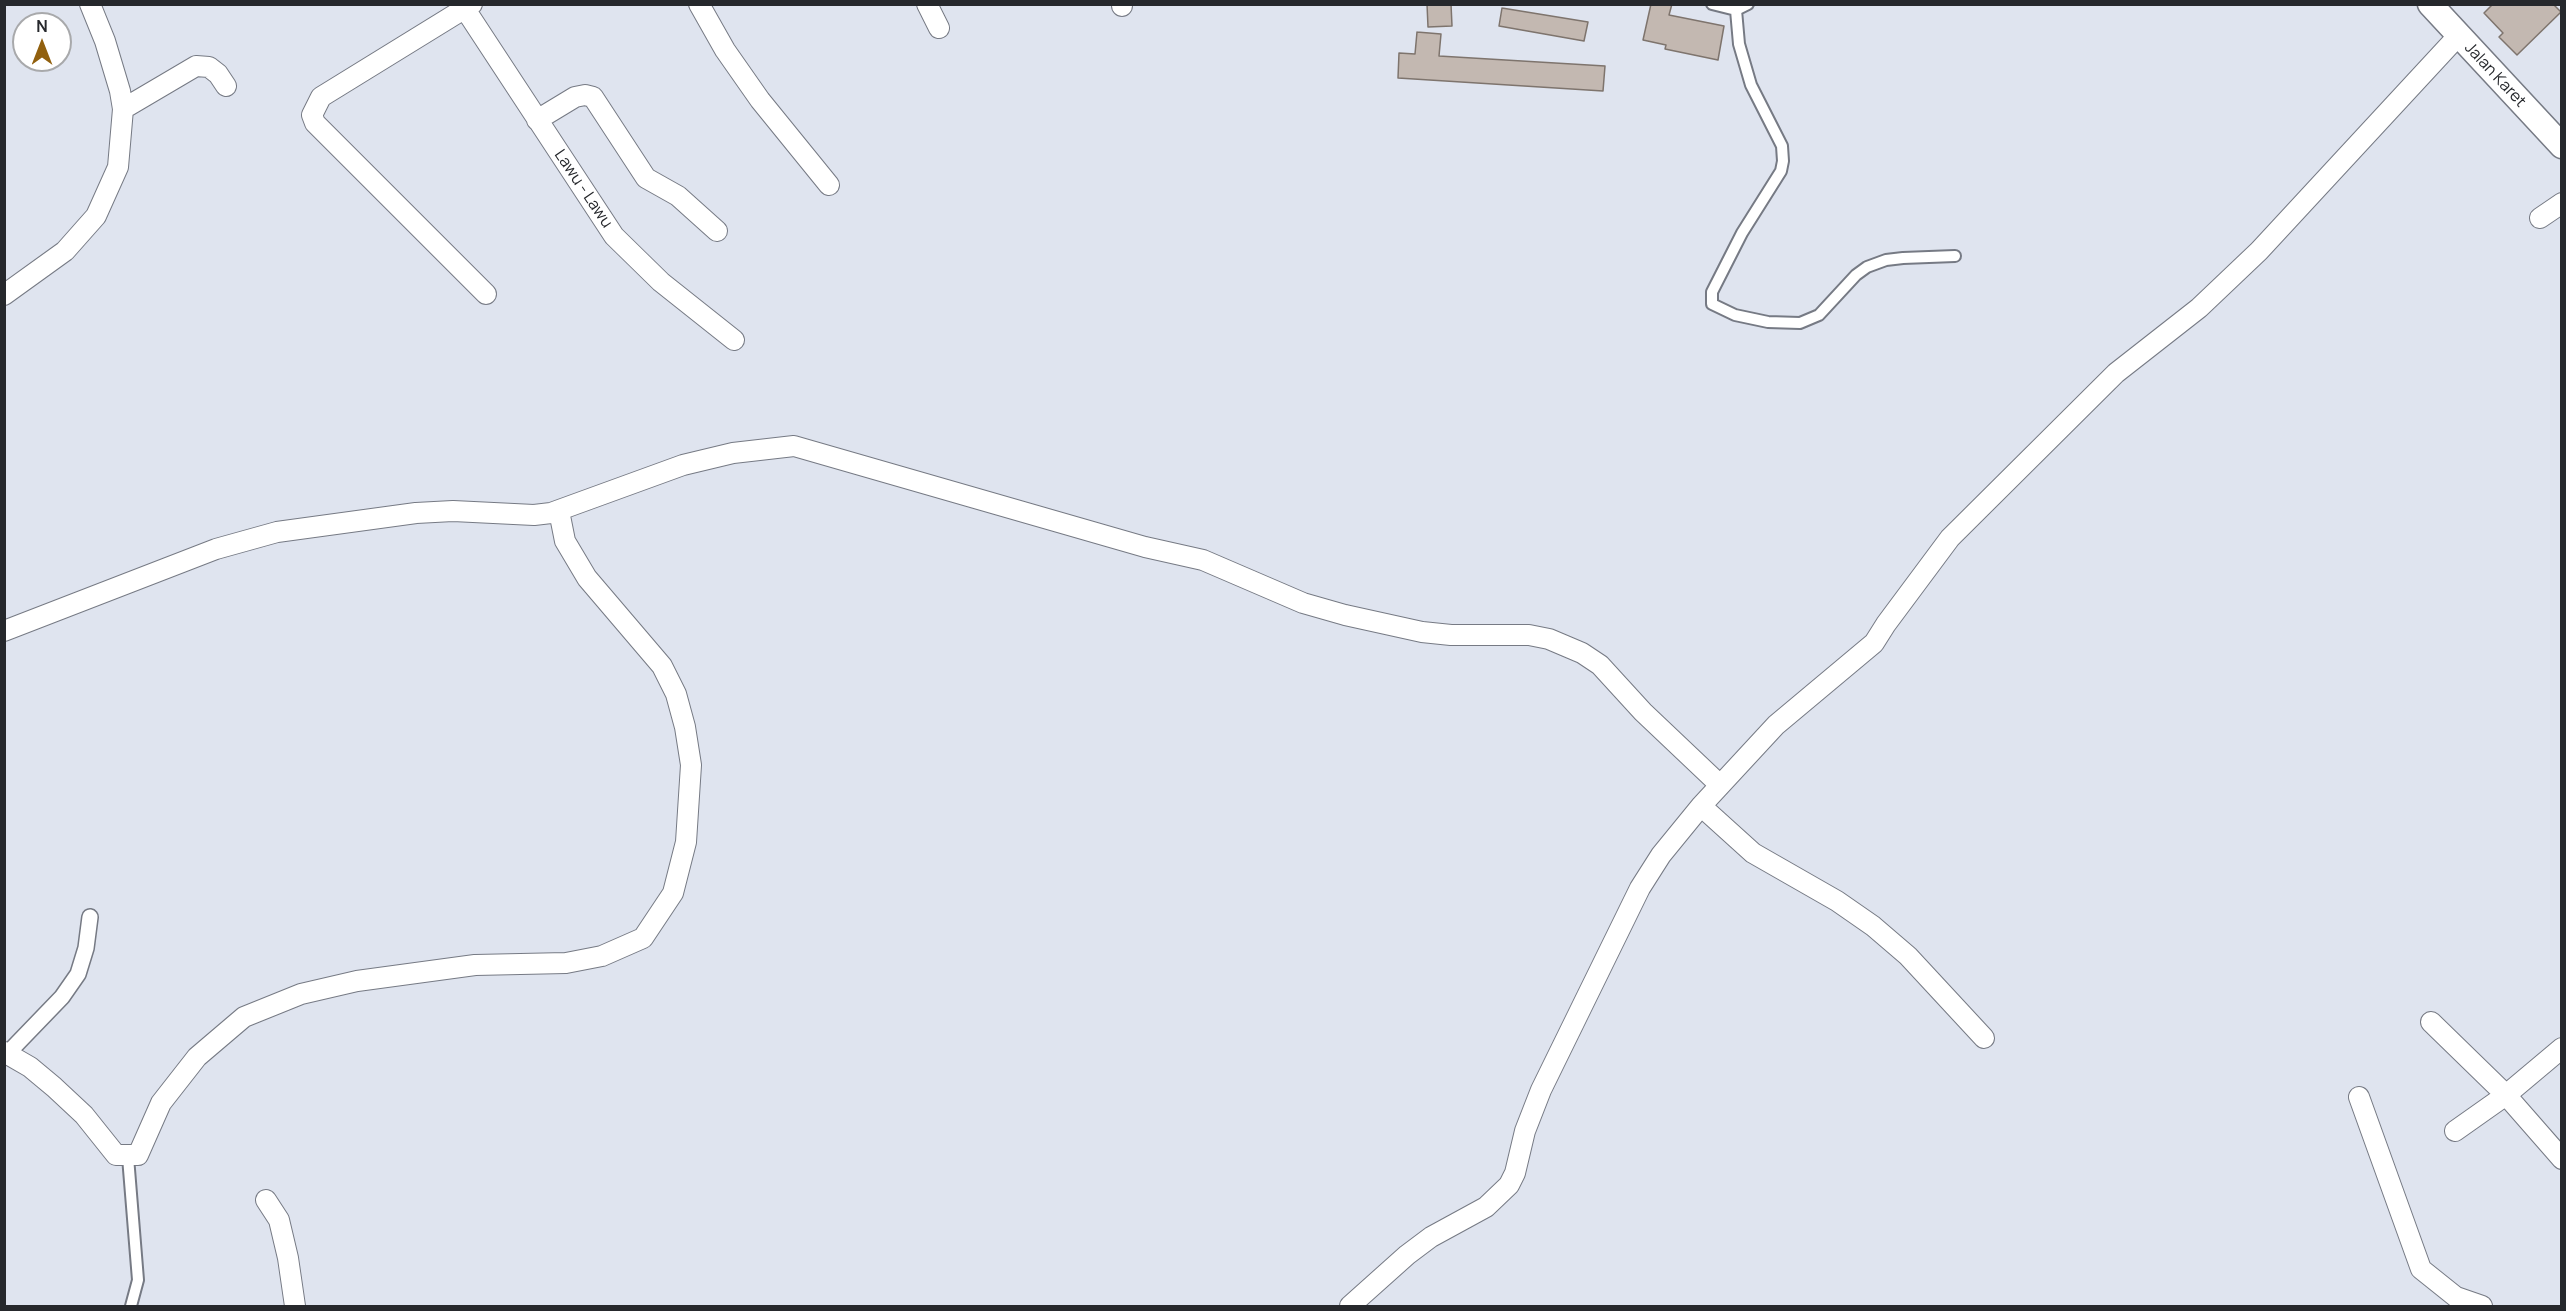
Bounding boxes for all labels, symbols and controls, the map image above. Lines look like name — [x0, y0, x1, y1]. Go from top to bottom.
north arrow — [12, 12, 72, 72]
text: N — [36, 15, 48, 37]
street label: Jalan Karet — [2460, 39, 2530, 111]
street label: Lawu - Lawu — [550, 146, 616, 232]

